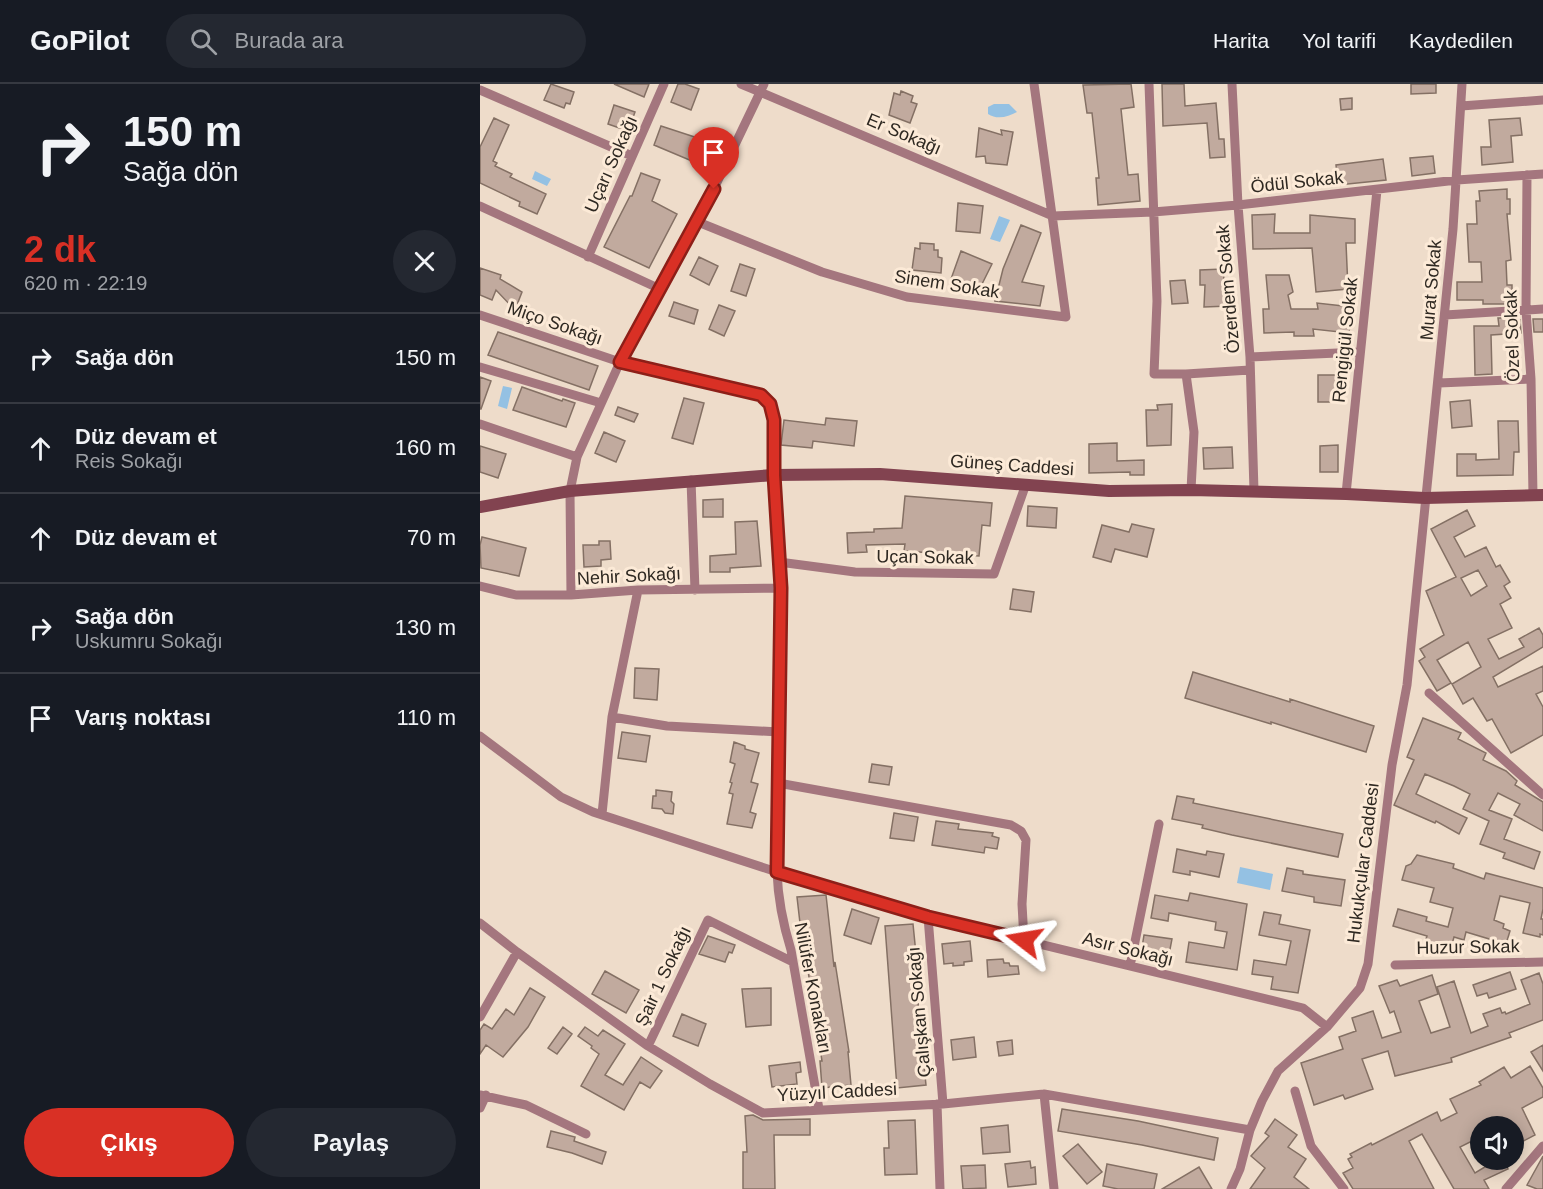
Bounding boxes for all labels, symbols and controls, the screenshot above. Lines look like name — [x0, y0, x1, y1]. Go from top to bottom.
search box — [166, 14, 586, 68]
text: GoPilot — [30, 25, 130, 56]
icon: search — [187, 25, 220, 58]
text: Burada ara — [235, 28, 343, 53]
text: Harita — [1213, 29, 1269, 52]
text: Yol tarifi — [1302, 29, 1376, 52]
text: Kaydedilen — [1409, 29, 1513, 52]
icon: right — [24, 108, 102, 186]
text: 150 m — [123, 108, 242, 155]
street label: Er Sokağı — [864, 109, 944, 159]
street label: Uçarı Sokağı — [581, 112, 641, 216]
pin — [688, 127, 739, 189]
icon: arrive — [697, 136, 730, 169]
text: Sağa dön — [123, 157, 239, 187]
street label: Ödül Sokak — [1250, 167, 1345, 197]
street label: Özerdem Sokak — [1212, 223, 1244, 354]
text: 2 dk — [24, 229, 96, 270]
button: close — [393, 230, 456, 293]
street label: Murat Sokak — [1417, 238, 1445, 341]
street label: Sinem Sokak — [893, 266, 1002, 302]
text: 620 m · 22:19 — [24, 272, 147, 294]
street label: Rengigül Sokak — [1328, 275, 1362, 404]
street label: Özel Sokak — [1500, 289, 1524, 382]
street label: Miço Sokağı — [505, 297, 605, 349]
icon: right — [24, 342, 57, 375]
text: Sağa dön — [75, 345, 174, 370]
text: 150 m — [395, 345, 456, 370]
text: Düz devam et — [75, 424, 217, 449]
icon: ahead — [24, 432, 57, 465]
text: 160 m — [395, 435, 456, 460]
text: Reis Sokağı — [75, 450, 183, 472]
street label: Güneş Caddesi — [949, 451, 1075, 479]
icon: ahead — [24, 522, 57, 555]
text: Düz devam et — [75, 525, 217, 550]
text: 70 m — [407, 525, 456, 550]
street label: Uçan Sokak — [876, 546, 975, 568]
street label: Nehir Sokağı — [577, 563, 681, 589]
text: Sağa dön — [75, 604, 174, 629]
icon: right — [24, 612, 57, 645]
text: 130 m — [395, 615, 456, 640]
text: Uskumru Sokağı — [75, 630, 223, 652]
icon: arrive — [24, 702, 57, 735]
text: Varış noktası — [75, 705, 211, 730]
text: 110 m — [396, 705, 456, 730]
street label: Hukukçular Caddesi — [1343, 782, 1383, 944]
position arrow — [992, 908, 1056, 972]
street label: Nilüfer Konakları — [790, 921, 836, 1055]
street label: Şair 1 Sokağı — [631, 923, 695, 1029]
street label: Asır Sokağı — [1080, 928, 1176, 970]
street label: Huzur Sokak — [1416, 936, 1521, 958]
street label: Çalışkan Sokağı — [903, 946, 935, 1078]
street label: Yüzyıl Caddesi — [777, 1079, 897, 1105]
button: Çıkış — [24, 1108, 234, 1177]
button: Paylaş — [246, 1108, 456, 1177]
map controls — [1470, 1116, 1524, 1170]
button: sound — [1470, 1116, 1524, 1170]

